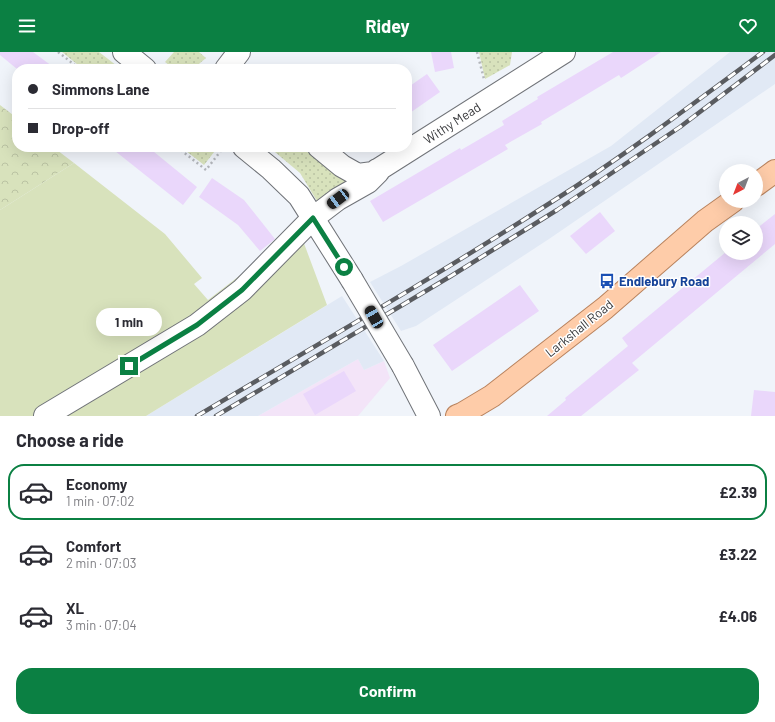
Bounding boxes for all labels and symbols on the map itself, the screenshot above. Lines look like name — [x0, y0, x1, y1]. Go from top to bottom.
street label: Withy Mead — [420, 99, 484, 147]
north arrow — [719, 164, 763, 208]
car — [325, 187, 351, 211]
route start — [335, 258, 353, 276]
bus stop icon: Endlebury Road — [598, 272, 616, 290]
place label: Endlebury Road — [619, 273, 709, 289]
street label: Larkshall Road — [542, 296, 616, 360]
car — [363, 304, 385, 330]
callout: 1 min — [96, 308, 162, 336]
route end — [120, 357, 138, 375]

